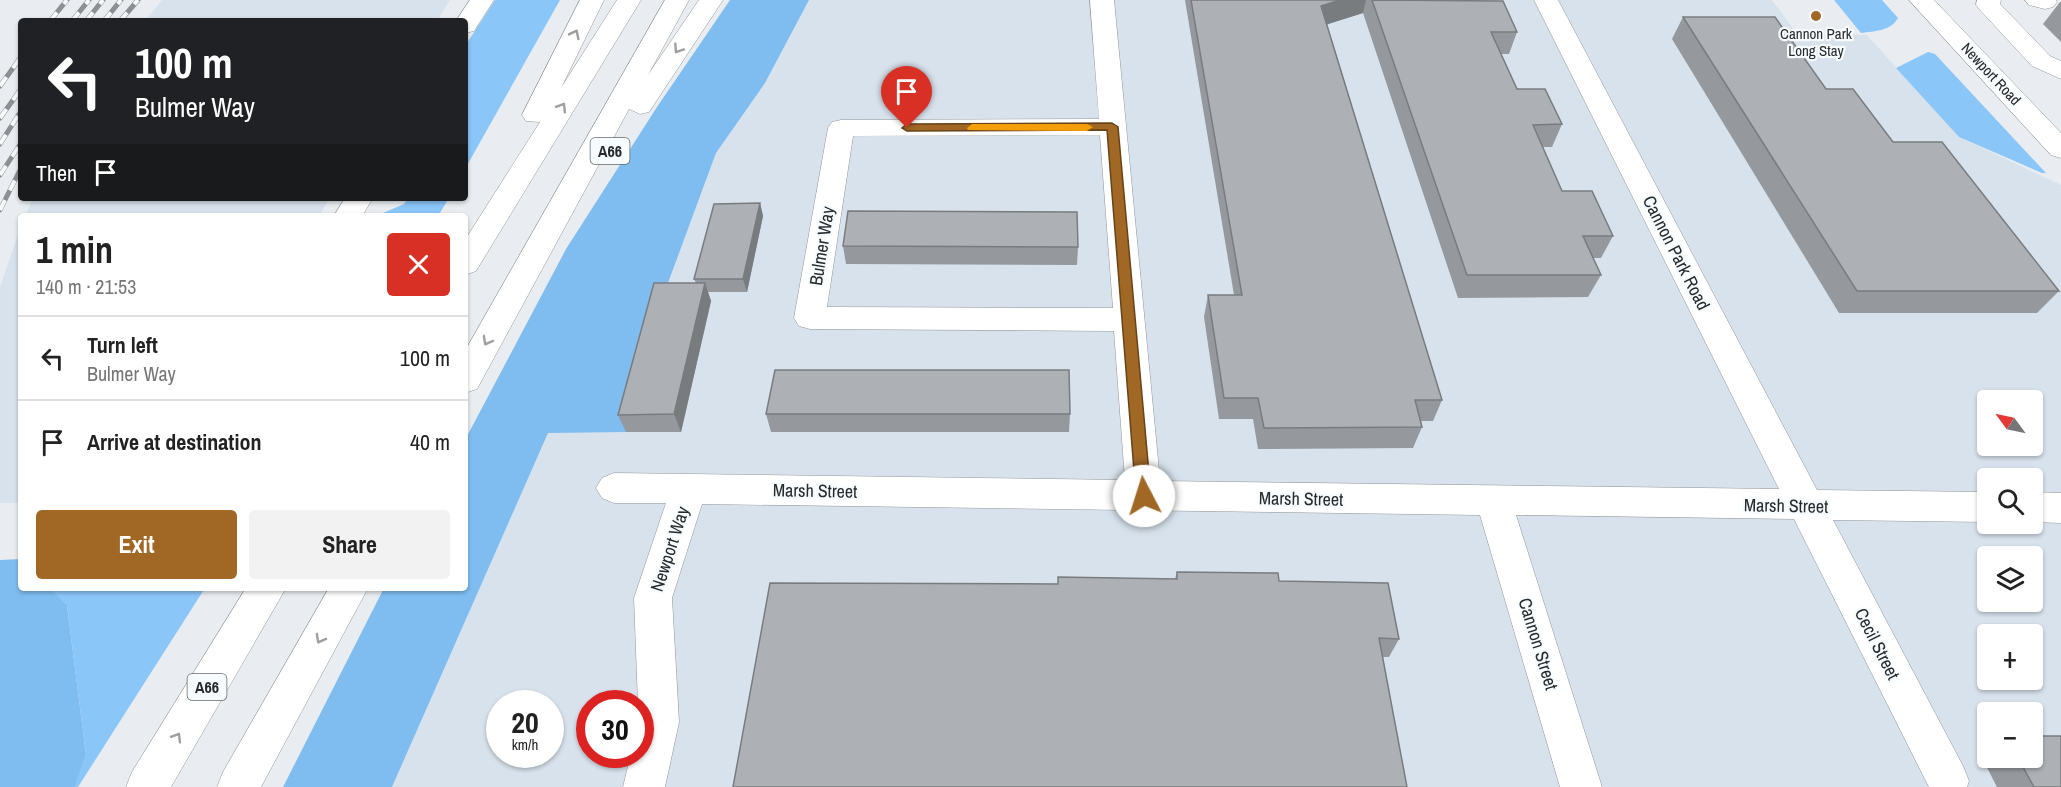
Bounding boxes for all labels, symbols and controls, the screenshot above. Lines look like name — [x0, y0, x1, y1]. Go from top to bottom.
marker: Cannon Park Long Stay — [1809, 9, 1823, 23]
place label: Cannon Park Long Stay — [1780, 23, 1853, 61]
one-way arrow — [568, 30, 580, 41]
text: 100 m — [135, 35, 233, 91]
street label: Newport Road — [1957, 38, 2026, 110]
icon: left — [36, 42, 114, 120]
one-way arrow — [675, 42, 686, 53]
pin — [881, 66, 932, 128]
icon: arrive — [890, 75, 923, 108]
text: Bulmer Way — [135, 89, 255, 125]
one-way arrow — [555, 103, 567, 113]
road number: A66 — [590, 138, 630, 164]
icon: arrive — [89, 156, 122, 189]
text: Then — [36, 158, 77, 188]
street label: Cannon Park Road — [1637, 191, 1716, 314]
street label: Bulmer Way — [803, 204, 840, 287]
text: 1 min — [36, 226, 113, 274]
button: close — [387, 233, 450, 296]
text: 140 m · 21:53 — [36, 273, 136, 300]
text: Turn left — [87, 330, 158, 360]
one-way arrow — [483, 334, 494, 345]
icon: left — [36, 342, 69, 375]
text: 100 m — [400, 343, 450, 373]
text: Bulmer Way — [87, 360, 176, 387]
north arrow — [1977, 390, 2043, 456]
map controls — [1977, 390, 2043, 768]
icon: arrive — [36, 426, 69, 459]
text: Arrive at destination — [87, 427, 261, 457]
text: 40 m — [410, 427, 450, 457]
position arrow — [1112, 464, 1176, 528]
button: search — [1977, 468, 2043, 534]
street label: Marsh Street — [773, 477, 857, 504]
street label: Marsh Street — [1259, 485, 1343, 512]
street label: Marsh Street — [1744, 492, 1828, 519]
street label: Newport Way — [644, 503, 695, 595]
button: Exit — [36, 510, 237, 579]
button: Share — [249, 510, 450, 579]
button: layers — [1977, 546, 2043, 612]
street label: Cannon Street — [1513, 595, 1564, 693]
street label: Cecil Street — [1849, 604, 1906, 684]
button: + — [1977, 624, 2043, 690]
one-way arrow — [316, 633, 327, 643]
road number: A66 — [188, 674, 226, 700]
speed limit sign: 30 — [576, 690, 654, 768]
text: 20 — [511, 702, 539, 742]
button: − — [1977, 702, 2043, 768]
one-way arrow — [169, 733, 181, 743]
text: km/h — [512, 734, 538, 755]

